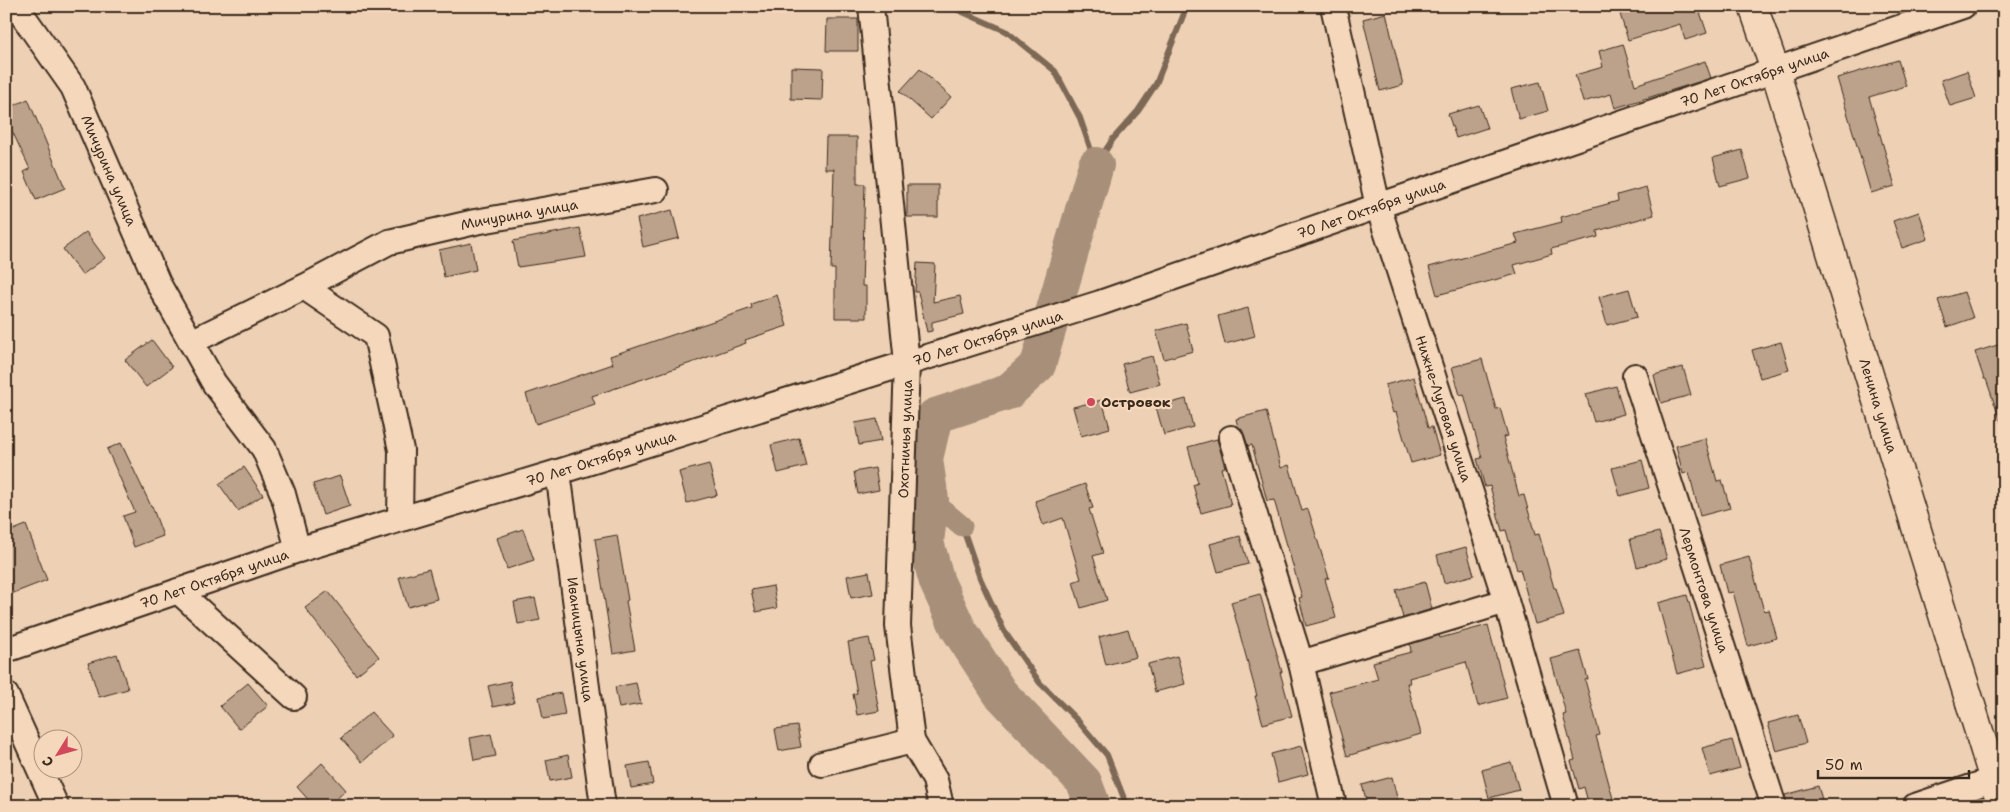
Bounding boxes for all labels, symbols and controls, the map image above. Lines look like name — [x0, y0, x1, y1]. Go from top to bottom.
street label: 70 Лет Октября улица — [1678, 43, 1831, 111]
street label: Мичурина улица — [77, 112, 141, 229]
street label: 70 Лет Октября улица — [1294, 174, 1448, 243]
street label: Мичурина улица — [459, 195, 580, 234]
street label: 70 Лет Октября улица — [910, 306, 1065, 370]
street label: Нижне-Луговая улица — [1411, 333, 1476, 485]
street label: Ленина улица — [1855, 356, 1902, 456]
street label: Охотничья улица — [894, 379, 916, 499]
place label: Островок — [1101, 393, 1171, 411]
marker: Островок — [1085, 396, 1097, 408]
street label: 70 Лет Октября улица — [524, 427, 678, 490]
street label: Лермонтова улица — [1676, 525, 1733, 655]
street label: 70 Лет Октября улица — [137, 545, 291, 613]
street label: Иваницына улица — [563, 576, 598, 703]
north arrow — [32, 730, 82, 780]
scale bar — [1818, 747, 1969, 779]
text: С — [38, 753, 57, 771]
text: 50 m — [1825, 755, 1863, 775]

